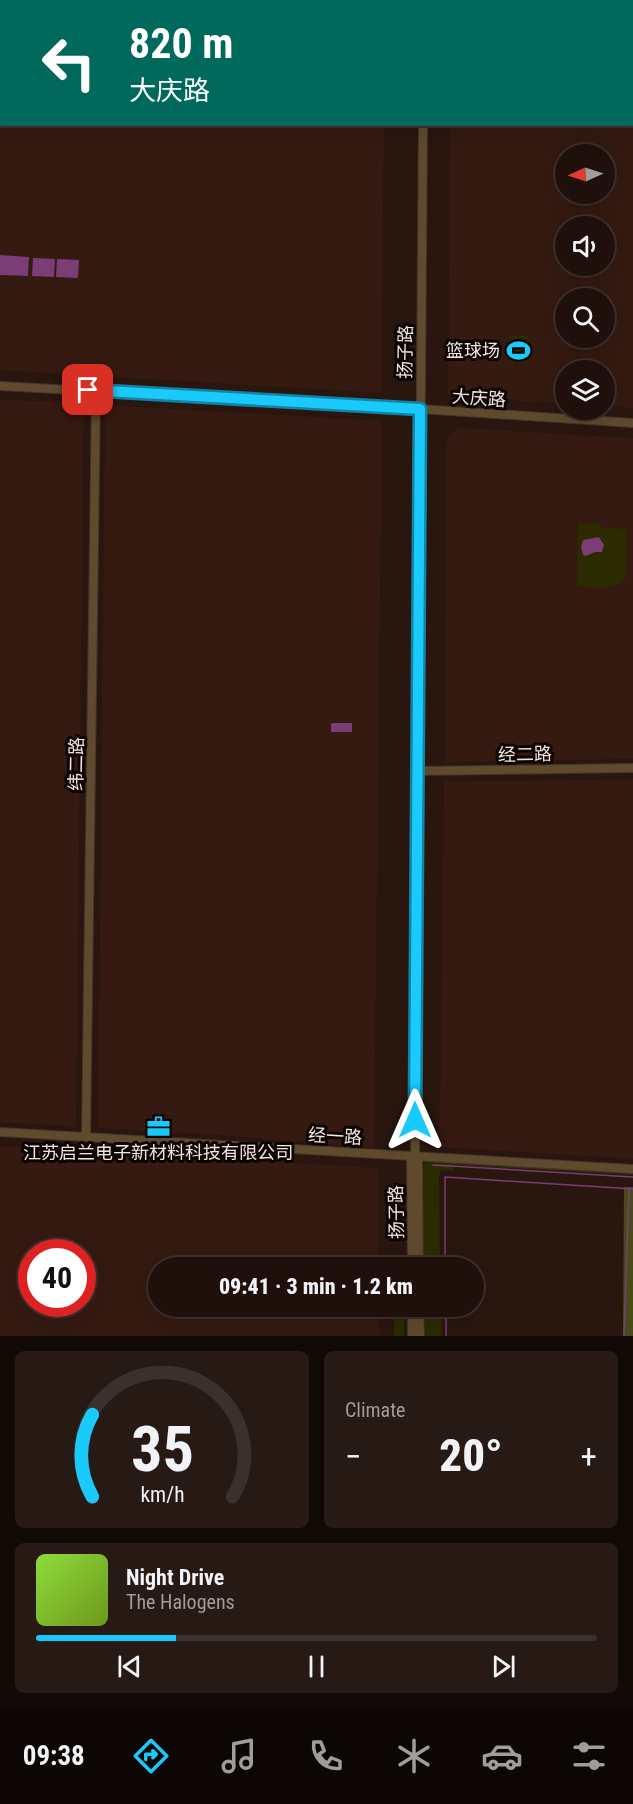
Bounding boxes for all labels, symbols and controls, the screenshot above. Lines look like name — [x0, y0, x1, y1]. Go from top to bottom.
text: 820 m — [129, 19, 234, 68]
icon: left — [30, 24, 108, 102]
text: 大庆路 — [129, 75, 210, 107]
north arrow — [555, 144, 615, 204]
map controls — [555, 144, 615, 420]
button: sound — [555, 216, 615, 276]
button: search — [555, 288, 615, 348]
street label: 扬子路 — [394, 325, 416, 379]
sports icon: 篮球场 — [505, 337, 531, 363]
place label: 篮球场 — [446, 340, 500, 361]
button: layers — [555, 360, 615, 420]
pin — [62, 364, 113, 415]
icon: arrive — [71, 373, 104, 406]
street label: 大庆路 — [451, 386, 507, 410]
street label: 纬二路 — [65, 737, 87, 791]
street label: 经二路 — [498, 743, 552, 765]
position arrow — [383, 1088, 447, 1152]
office icon: 江苏启兰电子新材料科技有限公司 — [145, 1113, 171, 1139]
street label: 经一路 — [307, 1124, 363, 1148]
place label: 江苏启兰电子新材料科技有限公司 — [23, 1142, 293, 1163]
street label: 扬子路 — [385, 1185, 407, 1239]
speed limit sign: 40 — [18, 1239, 96, 1317]
text: 09:41 · 3 min · 1.2 km — [219, 1274, 413, 1299]
text: Climate — [345, 1398, 405, 1422]
text: 35 — [130, 1413, 194, 1486]
text: 20° — [439, 1429, 503, 1482]
text: − — [345, 1437, 362, 1476]
text: + — [581, 1437, 597, 1476]
text: km/h — [140, 1482, 184, 1507]
text: Night Drive — [126, 1565, 224, 1590]
text: The Halogens — [126, 1590, 235, 1614]
icon: previous — [113, 1650, 146, 1683]
icon: pause — [300, 1650, 333, 1683]
icon: next — [487, 1650, 520, 1683]
icon: directions — [130, 1735, 172, 1777]
icon: music — [218, 1735, 260, 1777]
icon: phone — [305, 1735, 347, 1777]
icon: climate — [393, 1735, 435, 1777]
icon: car — [481, 1735, 523, 1777]
icon: filters — [568, 1735, 610, 1777]
text: 09:38 — [23, 1740, 85, 1772]

